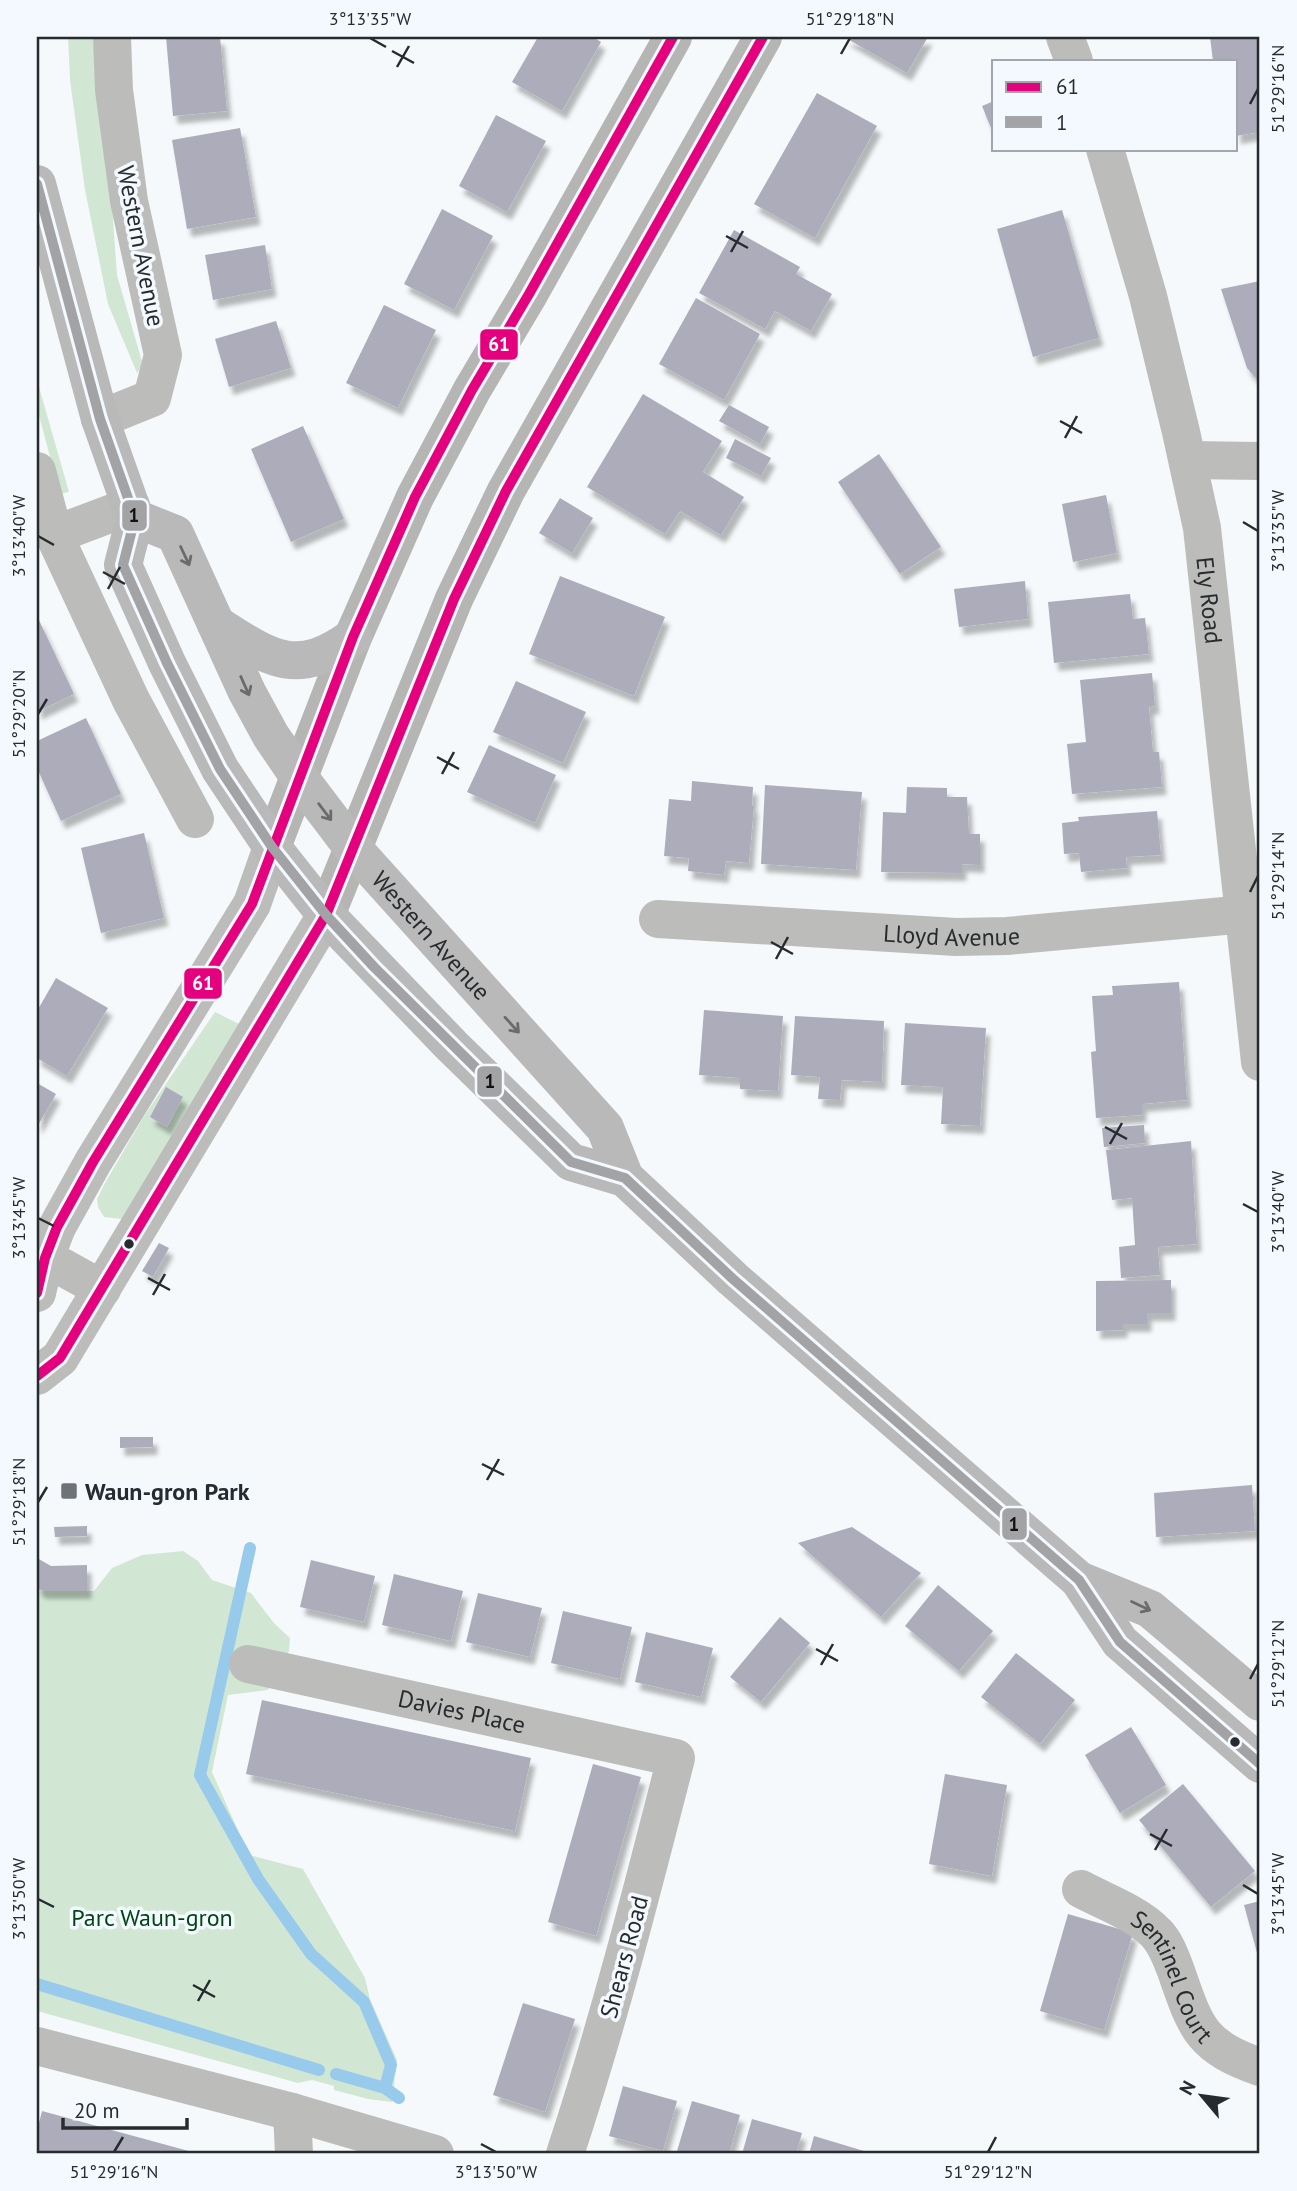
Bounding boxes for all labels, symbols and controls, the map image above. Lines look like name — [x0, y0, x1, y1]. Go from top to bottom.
text: 3°13'35"W — [329, 7, 411, 30]
text: 51°29'18"N — [806, 7, 894, 30]
text: 51°29'16"N — [1266, 45, 1289, 133]
legend — [992, 60, 1238, 150]
text: 61 — [1056, 73, 1079, 100]
text: 1 — [1056, 109, 1067, 136]
street label: Western Avenue — [110, 163, 172, 329]
line badge: 61 — [479, 328, 519, 361]
text: 61 — [488, 332, 510, 356]
text: 3°13'35"W — [1266, 490, 1289, 572]
text: 3°13'40"W — [7, 495, 30, 577]
line badge: 1 — [121, 499, 148, 532]
text: 1 — [129, 503, 139, 527]
one-way arrow — [179, 545, 193, 566]
street label: Ely Road — [1190, 555, 1230, 645]
text: 51°29'20"N — [7, 670, 30, 758]
one-way arrow — [239, 675, 252, 696]
one-way arrow — [318, 802, 333, 821]
text: 51°29'14"N — [1266, 832, 1289, 920]
street label: Western Avenue — [365, 864, 498, 1006]
street label: Lloyd Avenue — [882, 917, 1021, 953]
line badge: 61 — [183, 967, 223, 1000]
text: 61 — [192, 971, 214, 995]
one-way arrow — [504, 1016, 520, 1034]
line badge: 1 — [476, 1065, 503, 1098]
text: 1 — [485, 1069, 495, 1093]
text: 3°13'40"W — [1266, 1171, 1289, 1253]
text: 3°13'45"W — [7, 1177, 30, 1259]
unlabelled marker — [122, 1237, 136, 1251]
text: 51°29'18"N — [7, 1458, 30, 1546]
place label: Waun-gron Park — [85, 1476, 250, 1507]
marker: Waun-gron Park — [59, 1481, 79, 1501]
line badge: 1 — [1001, 1507, 1028, 1541]
text: 1 — [1009, 1512, 1019, 1536]
one-way arrow — [1130, 1600, 1151, 1613]
text: 51°29'12"N — [1266, 1620, 1289, 1708]
street label: Davies Place — [395, 1682, 528, 1740]
unlabelled marker — [1228, 1735, 1242, 1749]
text: 3°13'45"W — [1266, 1853, 1289, 1935]
text: 3°13'50"W — [7, 1858, 30, 1940]
street label: Shears Road — [593, 1892, 655, 2022]
park label: Parc Waun-gron — [71, 1902, 233, 1933]
street label: Sentinel Court — [1125, 1903, 1220, 2049]
north arrow — [1168, 2062, 1238, 2132]
text: N — [1174, 2076, 1201, 2099]
scale bar — [63, 2086, 187, 2130]
text: 20 m — [74, 2097, 120, 2124]
text: 51°29'16"N — [70, 2160, 158, 2183]
text: 3°13'50"W — [455, 2160, 537, 2183]
text: 51°29'12"N — [944, 2160, 1032, 2183]

